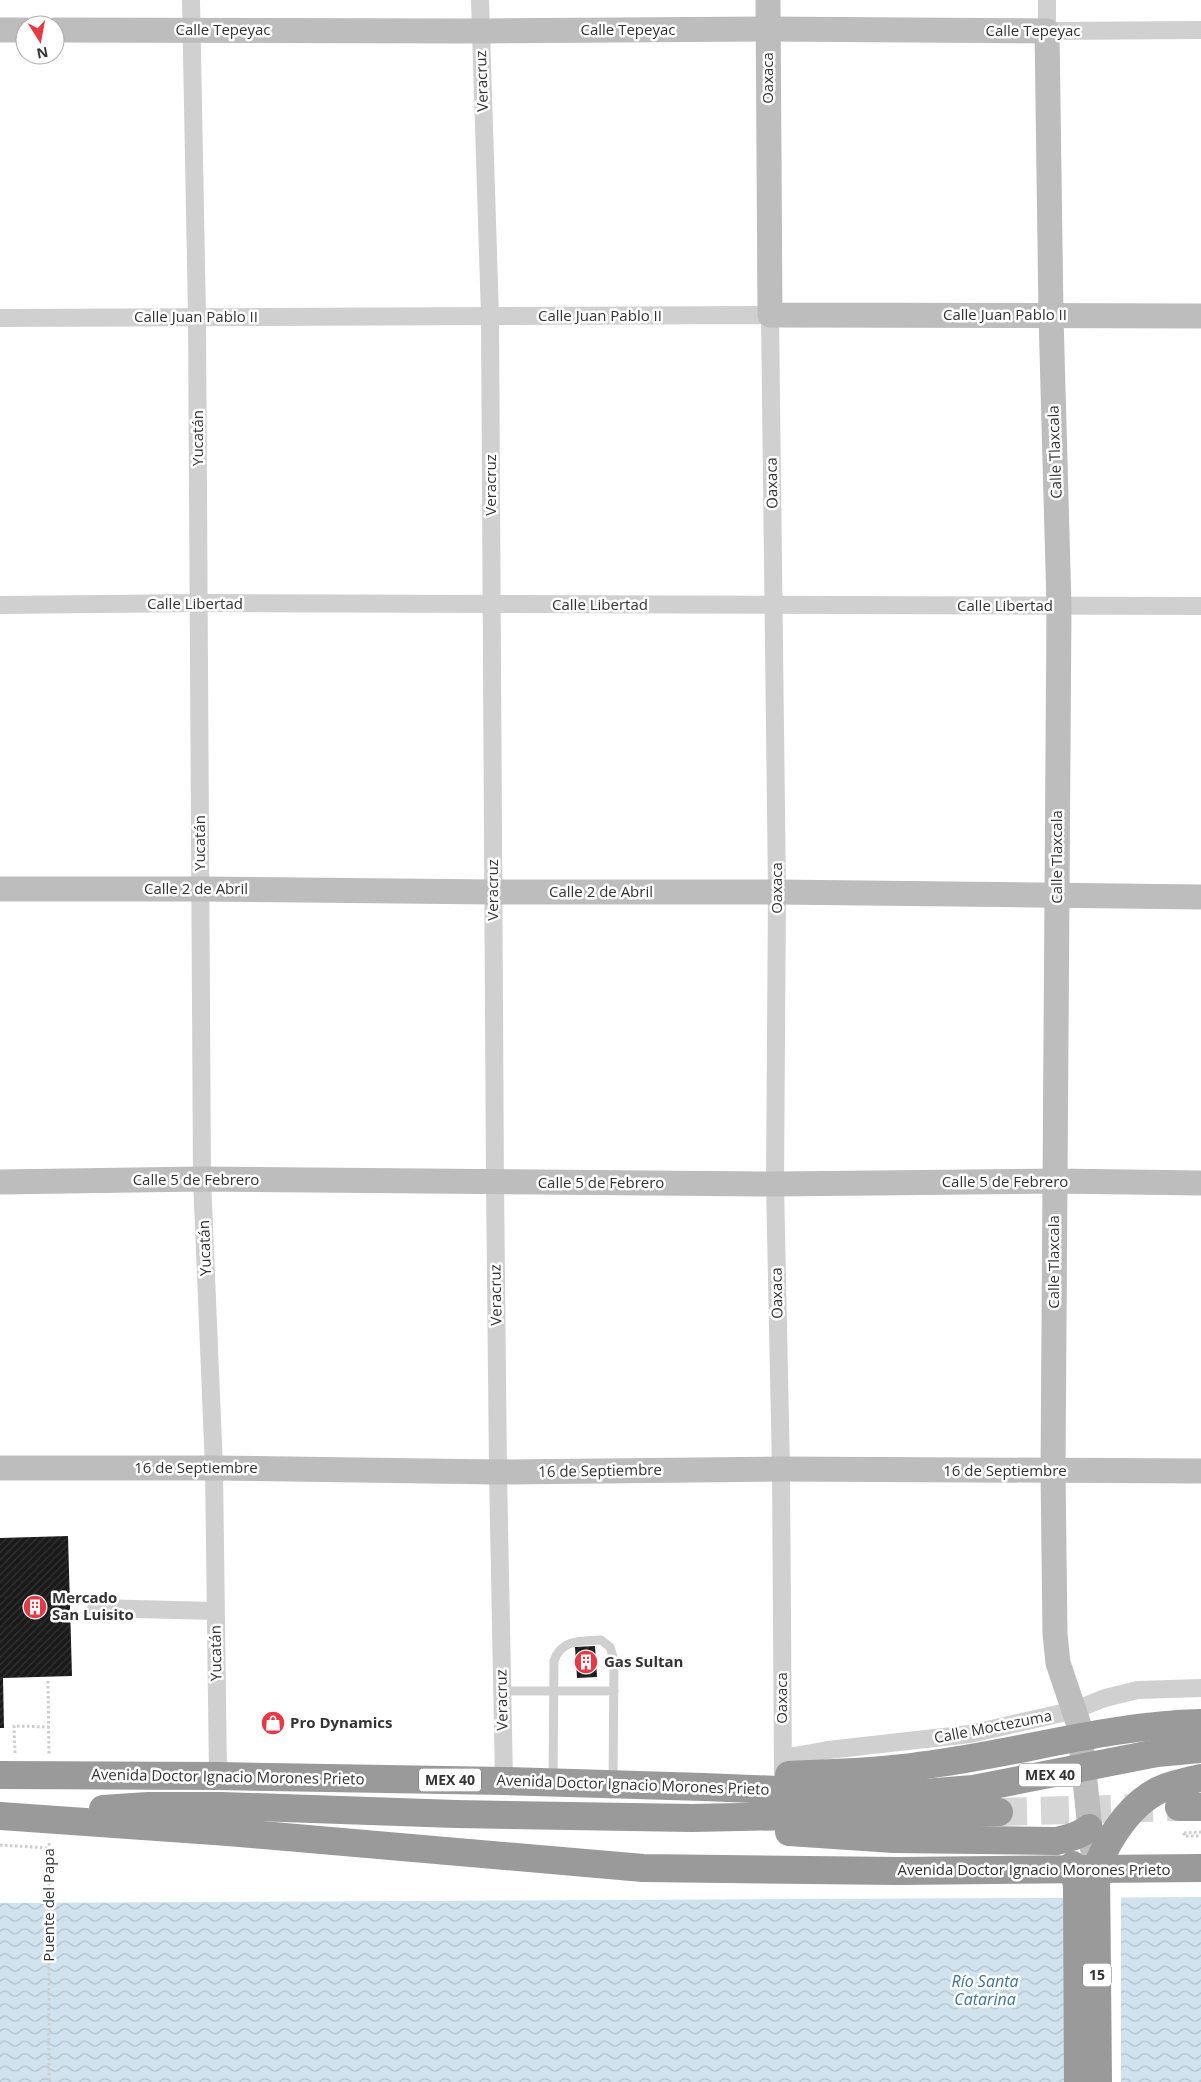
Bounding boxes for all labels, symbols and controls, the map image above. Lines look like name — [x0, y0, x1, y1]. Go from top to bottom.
north arrow — [15, 15, 65, 65]
street label: Calle Tepeyac — [176, 19, 271, 39]
street label: Calle Tepeyac — [581, 19, 676, 39]
street label: Calle Tepeyac — [986, 20, 1081, 40]
text: N — [35, 43, 50, 64]
street label: Veracruz — [470, 50, 492, 112]
street label: Oaxaca — [757, 52, 777, 104]
street label: Calle Juan Pablo II — [943, 304, 1067, 324]
street label: Calle Juan Pablo II — [538, 305, 662, 325]
street label: Calle Juan Pablo II — [134, 306, 258, 326]
street label: Calle Tlaxcala — [1042, 405, 1066, 499]
street label: Yucatán — [187, 410, 207, 466]
street label: Veracruz — [480, 454, 500, 516]
street label: Oaxaca — [761, 457, 781, 509]
street label: Calle Libertad — [147, 593, 243, 613]
street label: Calle Libertad — [552, 594, 648, 614]
street label: Calle Libertad — [957, 595, 1053, 615]
street label: Calle Tlaxcala — [1046, 810, 1066, 904]
street label: Yucatán — [189, 815, 209, 871]
street label: Veracruz — [482, 859, 502, 921]
street label: Oaxaca — [766, 862, 786, 914]
street label: Calle 2 de Abril — [144, 878, 248, 898]
street label: Calle 2 de Abril — [549, 881, 653, 901]
street label: Calle 5 de Febrero — [133, 1169, 259, 1189]
street label: Calle 5 de Febrero — [942, 1171, 1068, 1191]
street label: Calle 5 de Febrero — [538, 1172, 664, 1192]
street label: Calle Tlaxcala — [1043, 1215, 1063, 1309]
street label: Yucatán — [193, 1220, 215, 1276]
street label: Veracruz — [484, 1264, 506, 1326]
street label: Oaxaca — [766, 1267, 786, 1319]
street label: 16 de Septiembre — [134, 1457, 258, 1477]
street label: 16 de Septiembre — [538, 1459, 662, 1481]
street label: 16 de Septiembre — [943, 1460, 1067, 1480]
place label: Mercado San Luisito — [52, 1587, 134, 1624]
building icon: Mercado San Luisito — [22, 1594, 48, 1620]
street label: Yucatán — [205, 1625, 225, 1681]
building icon: Gas Sultan — [573, 1649, 599, 1675]
place label: Gas Sultan — [604, 1651, 683, 1671]
street label: Veracruz — [490, 1669, 512, 1731]
street label: Oaxaca — [771, 1672, 791, 1724]
street label: Calle Moctezuma — [932, 1705, 1053, 1747]
shop icon: Pro Dynamics — [260, 1710, 286, 1736]
place label: Pro Dynamics — [290, 1712, 392, 1732]
street label: Avenida Doctor Ignacio Morones Prieto — [91, 1764, 365, 1788]
road number: MEX 40 — [1019, 1764, 1081, 1786]
road number: MEX 40 — [419, 1768, 481, 1792]
street label: Avenida Doctor Ignacio Morones Prieto — [496, 1769, 770, 1799]
street label: Puente del Papa — [38, 1848, 58, 1962]
street label: Avenida Doctor Ignacio Morones Prieto — [897, 1859, 1171, 1879]
road number: 15 — [1083, 1964, 1111, 1986]
water label: Río Santa Catarina — [952, 1970, 1019, 2010]

